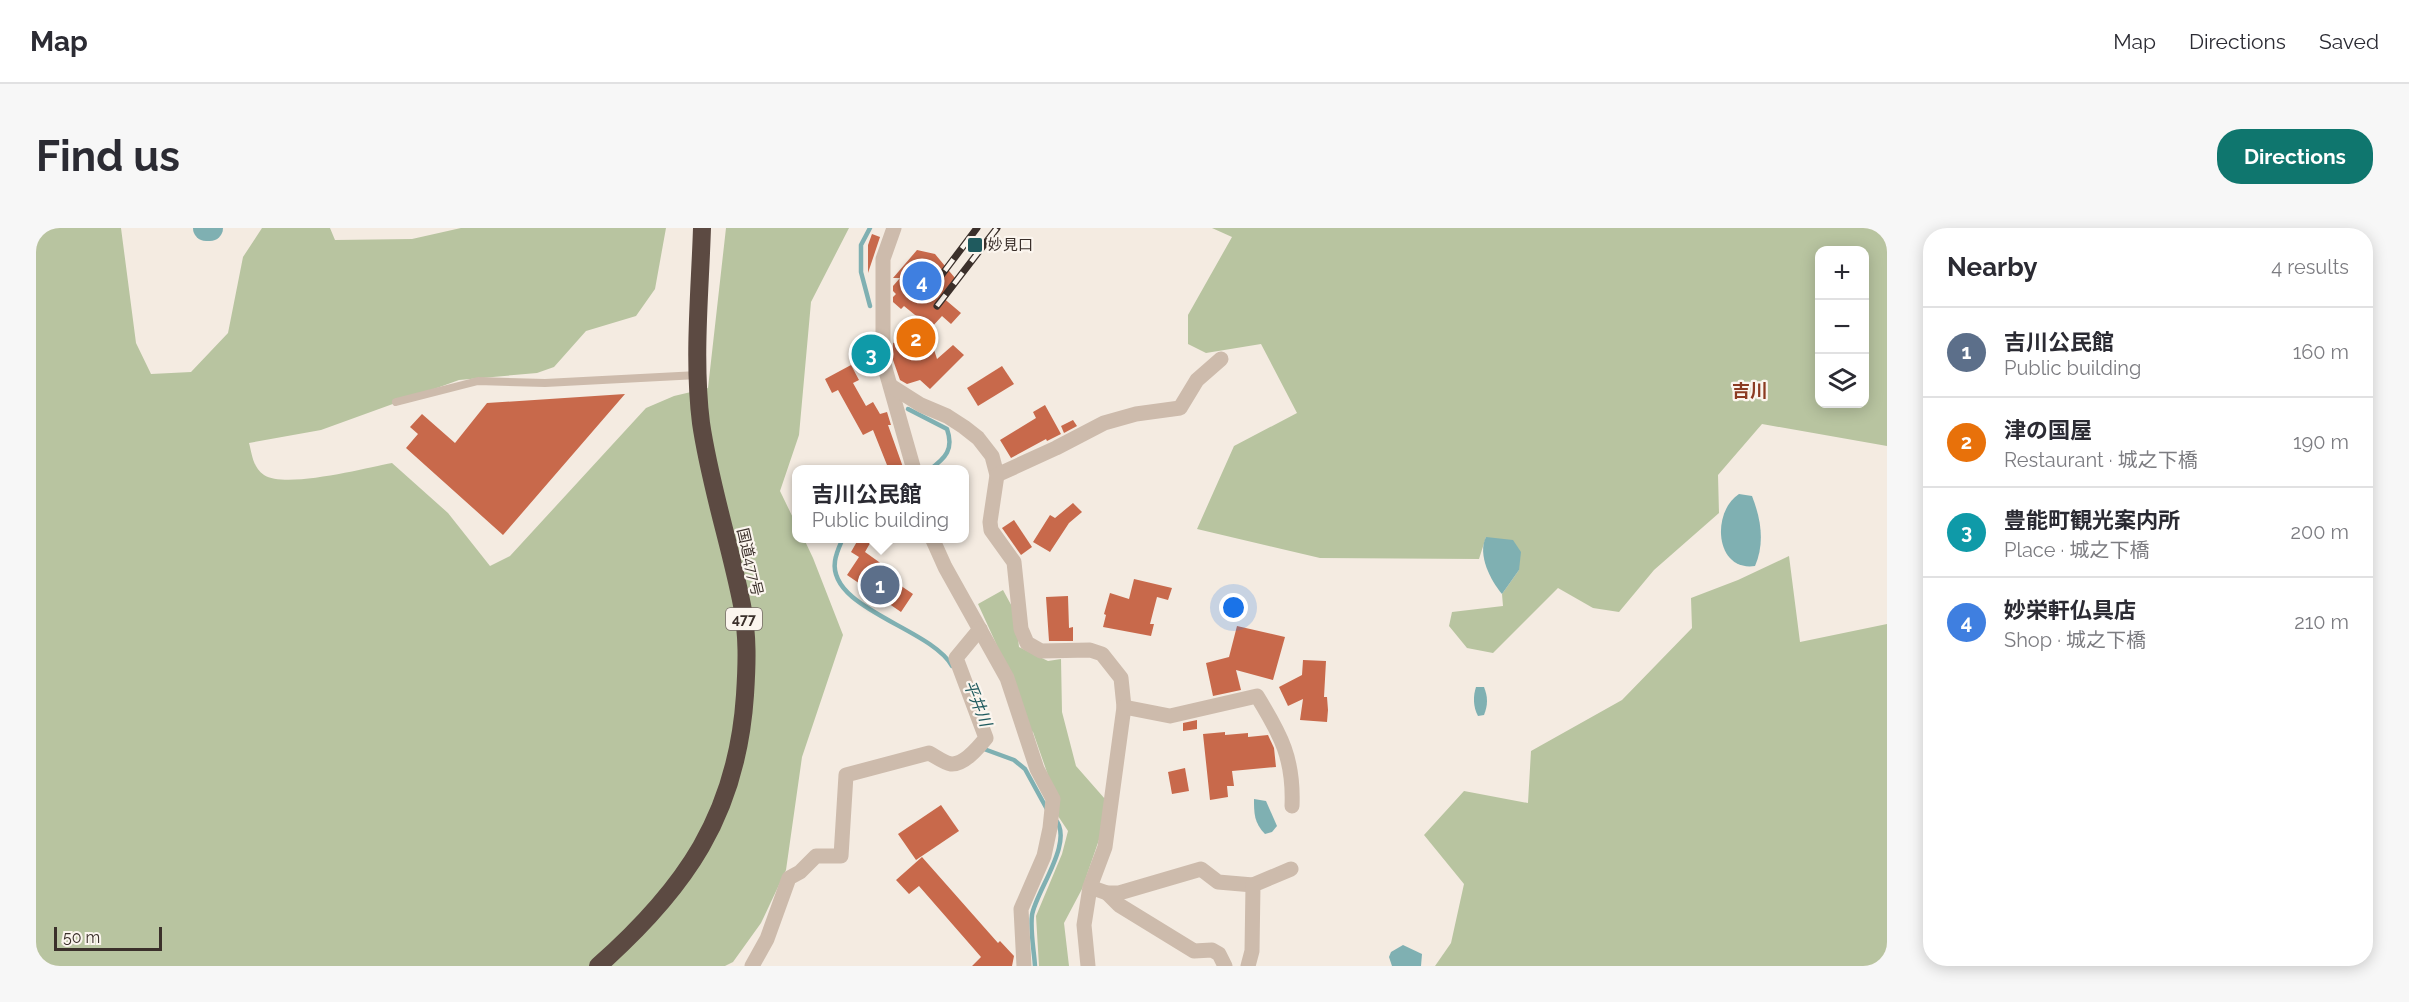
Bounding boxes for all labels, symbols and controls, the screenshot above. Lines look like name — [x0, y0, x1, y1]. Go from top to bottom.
text: Map — [30, 25, 88, 58]
text: Map — [2113, 29, 2156, 54]
text: Directions — [2189, 29, 2286, 54]
text: Saved — [2319, 29, 2379, 54]
button: Directions — [2217, 129, 2373, 184]
text: Find us — [36, 132, 180, 181]
marker: 妙見口 — [966, 236, 984, 254]
place label: 妙見口 — [988, 236, 1033, 254]
map controls — [1815, 246, 1869, 408]
button: + — [1815, 246, 1869, 300]
text: Nearby — [1947, 252, 2037, 282]
text: 4 results — [2271, 255, 2349, 279]
pin: 4 — [902, 259, 942, 304]
button: − — [1815, 300, 1869, 354]
pin: 2 — [896, 316, 936, 360]
text: 吉川公民館 — [2004, 329, 2114, 355]
pin: 3 — [852, 332, 890, 376]
text: 1 — [1962, 340, 1971, 364]
text: 160 m — [2293, 340, 2349, 364]
button: layers — [1815, 354, 1869, 408]
text: Public building — [2004, 356, 2141, 380]
district label: 吉川 — [1732, 380, 1768, 401]
text: 津の国屋 — [2004, 417, 2092, 443]
text: 2 — [1961, 430, 1972, 454]
text: 190 m — [2293, 430, 2349, 454]
text: Restaurant · 城之下橋 — [2004, 448, 2198, 472]
popup — [792, 465, 969, 543]
text: 吉川公民館 — [812, 481, 922, 507]
text: 豊能町観光案内所 — [2004, 507, 2180, 533]
text: Public building — [812, 508, 949, 532]
text: 3 — [1961, 520, 1972, 544]
text: 200 m — [2291, 520, 2349, 544]
street label: 国道477号 — [733, 526, 767, 598]
text: Place · 城之下橋 — [2004, 538, 2149, 562]
pin: 1 — [860, 562, 900, 608]
your location — [1219, 593, 1248, 622]
text: 妙栄軒仏具店 — [2004, 597, 2136, 623]
road number: 477 — [726, 608, 762, 630]
text: 4 — [1961, 610, 1972, 634]
text: 210 m — [2294, 610, 2349, 634]
text: Shop · 城之下橋 — [2004, 628, 2146, 652]
water label: 平井川 — [960, 677, 996, 731]
scale bar — [54, 924, 162, 952]
text: 50 m — [63, 928, 100, 947]

